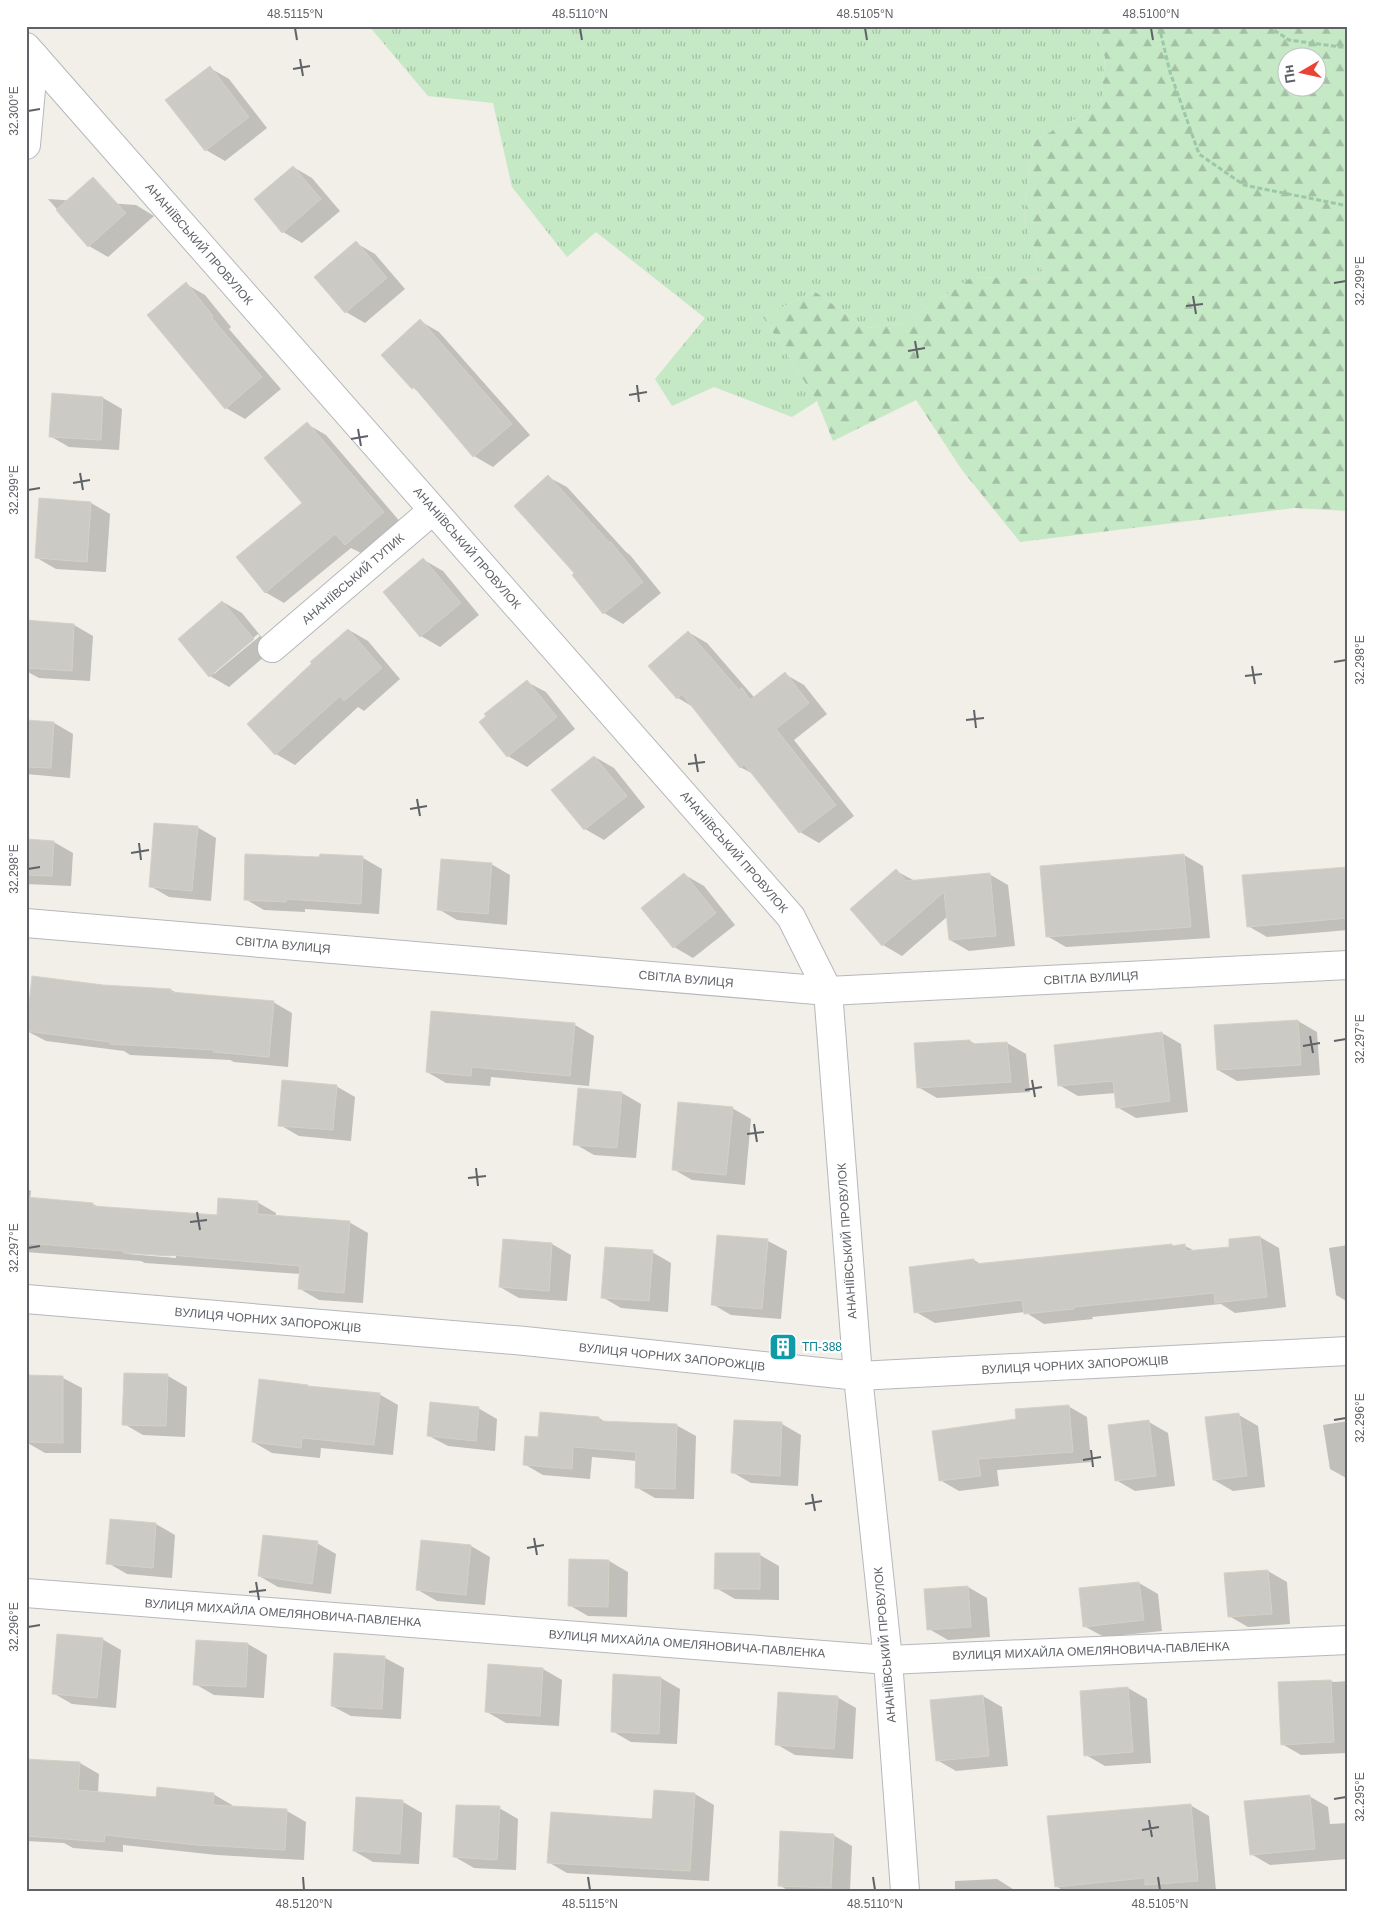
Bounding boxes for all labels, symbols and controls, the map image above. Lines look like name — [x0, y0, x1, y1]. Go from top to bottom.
text: 48.5115°N — [267, 7, 323, 21]
text: 48.5110°N — [552, 7, 608, 21]
text: 48.5105°N — [837, 7, 893, 21]
text: 48.5100°N — [1123, 7, 1179, 21]
north arrow — [1276, 48, 1326, 98]
text: Пн — [1280, 64, 1299, 84]
text: 32.300°E — [7, 86, 21, 136]
street label: АНАНІЇВСЬКИЙ ПРОВУЛОК — [142, 180, 256, 308]
text: 32.299°E — [1353, 256, 1367, 306]
text: 32.299°E — [7, 465, 21, 515]
street label: АНАНІЇВСЬКИЙ ПРОВУЛОК — [410, 484, 524, 612]
street label: АНАНІЇВСЬКИЙ ТУПИК — [298, 530, 407, 627]
text: 32.298°E — [1353, 635, 1367, 685]
street label: АНАНІЇВСЬКИЙ ПРОВУЛОК — [677, 788, 791, 916]
text: 32.298°E — [7, 844, 21, 894]
street label: СВІТЛА ВУЛИЦЯ — [235, 934, 331, 956]
street label: СВІТЛА ВУЛИЦЯ — [638, 968, 734, 990]
street label: СВІТЛА ВУЛИЦЯ — [1043, 969, 1139, 987]
text: 32.297°E — [1353, 1014, 1367, 1064]
street label: АНАНІЇВСЬКИЙ ПРОВУЛОК — [834, 1162, 859, 1320]
text: 32.297°E — [7, 1223, 21, 1273]
street label: ВУЛИЦЯ ЧОРНИХ ЗАПОРОЖЦІВ — [174, 1305, 362, 1335]
building icon: ТП-388 — [768, 1332, 798, 1362]
street label: ВУЛИЦЯ ЧОРНИХ ЗАПОРОЖЦІВ — [578, 1340, 766, 1374]
place label: ТП-388 — [802, 1340, 842, 1354]
street label: ВУЛИЦЯ ЧОРНИХ ЗАПОРОЖЦІВ — [981, 1353, 1169, 1377]
text: 32.296°E — [1353, 1393, 1367, 1443]
street label: АНАНІЇВСЬКИЙ ПРОВУЛОК — [870, 1566, 899, 1724]
street label: ВУЛИЦЯ МИХАЙЛА ОМЕЛЯНОВИЧА-ПАВЛЕНКА — [144, 1595, 422, 1630]
text: 32.296°E — [7, 1602, 21, 1652]
street label: ВУЛИЦЯ МИХАЙЛА ОМЕЛЯНОВИЧА-ПАВЛЕНКА — [548, 1626, 826, 1661]
street label: ВУЛИЦЯ МИХАЙЛА ОМЕЛЯНОВИЧА-ПАВЛЕНКА — [952, 1638, 1230, 1663]
text: 32.295°E — [1353, 1772, 1367, 1822]
text: 48.5120°N — [276, 1897, 332, 1911]
text: 48.5115°N — [562, 1897, 618, 1911]
text: 48.5110°N — [847, 1897, 903, 1911]
text: 48.5105°N — [1132, 1897, 1188, 1911]

